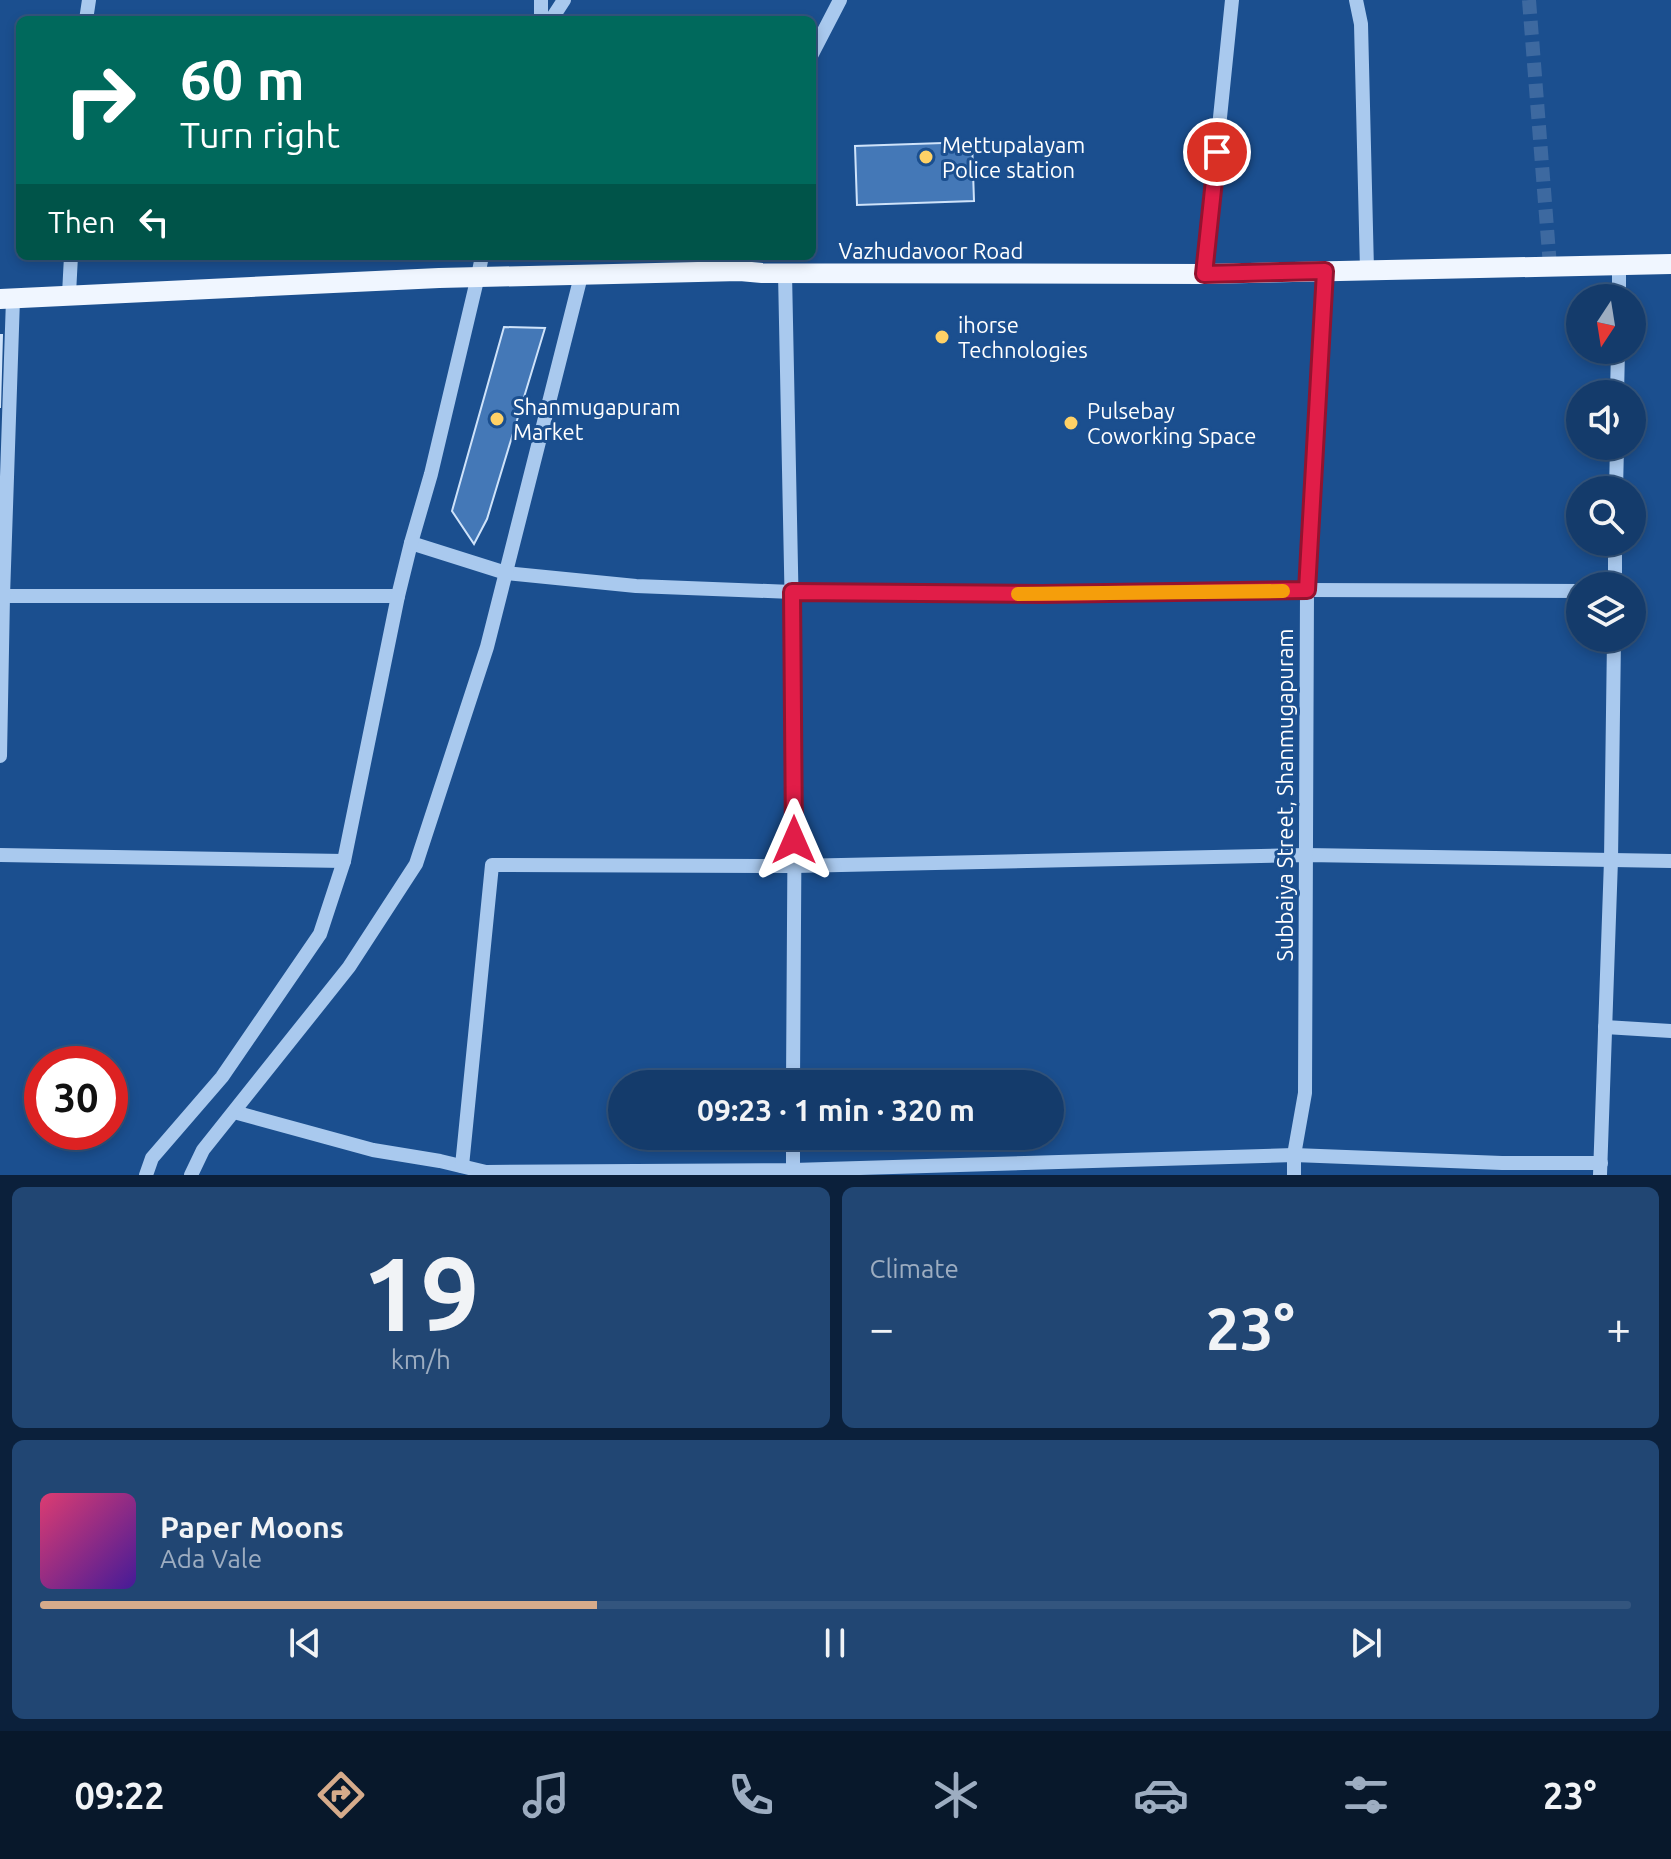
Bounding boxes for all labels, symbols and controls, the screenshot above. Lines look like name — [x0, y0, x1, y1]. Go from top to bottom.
icon: right — [48, 48, 152, 152]
text: 60 m — [180, 48, 305, 111]
text: Turn right — [180, 114, 340, 155]
pin — [1183, 118, 1251, 186]
icon: arrive — [1195, 130, 1239, 174]
place label: Mettupalayam Police station — [942, 132, 1085, 182]
marker: Mettupalayam Police station — [917, 148, 935, 166]
icon: left — [132, 200, 176, 244]
text: Then — [48, 205, 116, 239]
street label: Vazhudavoor Road — [839, 238, 1023, 263]
north arrow — [1566, 284, 1646, 364]
map controls — [1566, 284, 1646, 652]
place label: ihorse Technologies — [958, 312, 1088, 362]
marker: ihorse Technologies — [933, 328, 951, 346]
button: sound — [1566, 380, 1646, 460]
place label: Shanmugapuram Market — [513, 394, 681, 444]
place label: Pulsebay Coworking Space — [1087, 398, 1256, 448]
marker: Shanmugapuram Market — [488, 410, 506, 428]
marker: Pulsebay Coworking Space — [1062, 414, 1080, 432]
button: search — [1566, 476, 1646, 556]
button: layers — [1566, 572, 1646, 652]
street label: Subbaiya Street, Shanmugapuram — [1272, 628, 1297, 962]
position arrow — [752, 798, 836, 882]
speed limit sign: 30 — [24, 1046, 128, 1150]
text: 09:23 · 1 min · 320 m — [697, 1093, 975, 1127]
text: 19 — [362, 1234, 479, 1351]
text: Climate — [870, 1254, 959, 1283]
text: 23° — [1206, 1294, 1295, 1361]
text: − — [870, 1303, 894, 1352]
text: + — [1606, 1303, 1631, 1352]
text: km/h — [391, 1345, 451, 1374]
text: Paper Moons — [160, 1510, 344, 1544]
text: Ada Vale — [160, 1544, 262, 1573]
icon: previous — [283, 1621, 327, 1665]
icon: pause — [813, 1621, 857, 1665]
icon: next — [1344, 1621, 1388, 1665]
icon: directions — [313, 1767, 369, 1823]
icon: music — [518, 1767, 574, 1823]
icon: phone — [723, 1767, 779, 1823]
icon: climate — [928, 1767, 984, 1823]
icon: car — [1133, 1767, 1189, 1823]
icon: filters — [1338, 1767, 1394, 1823]
text: 09:22 — [74, 1775, 165, 1816]
text: 23° — [1543, 1775, 1596, 1816]

